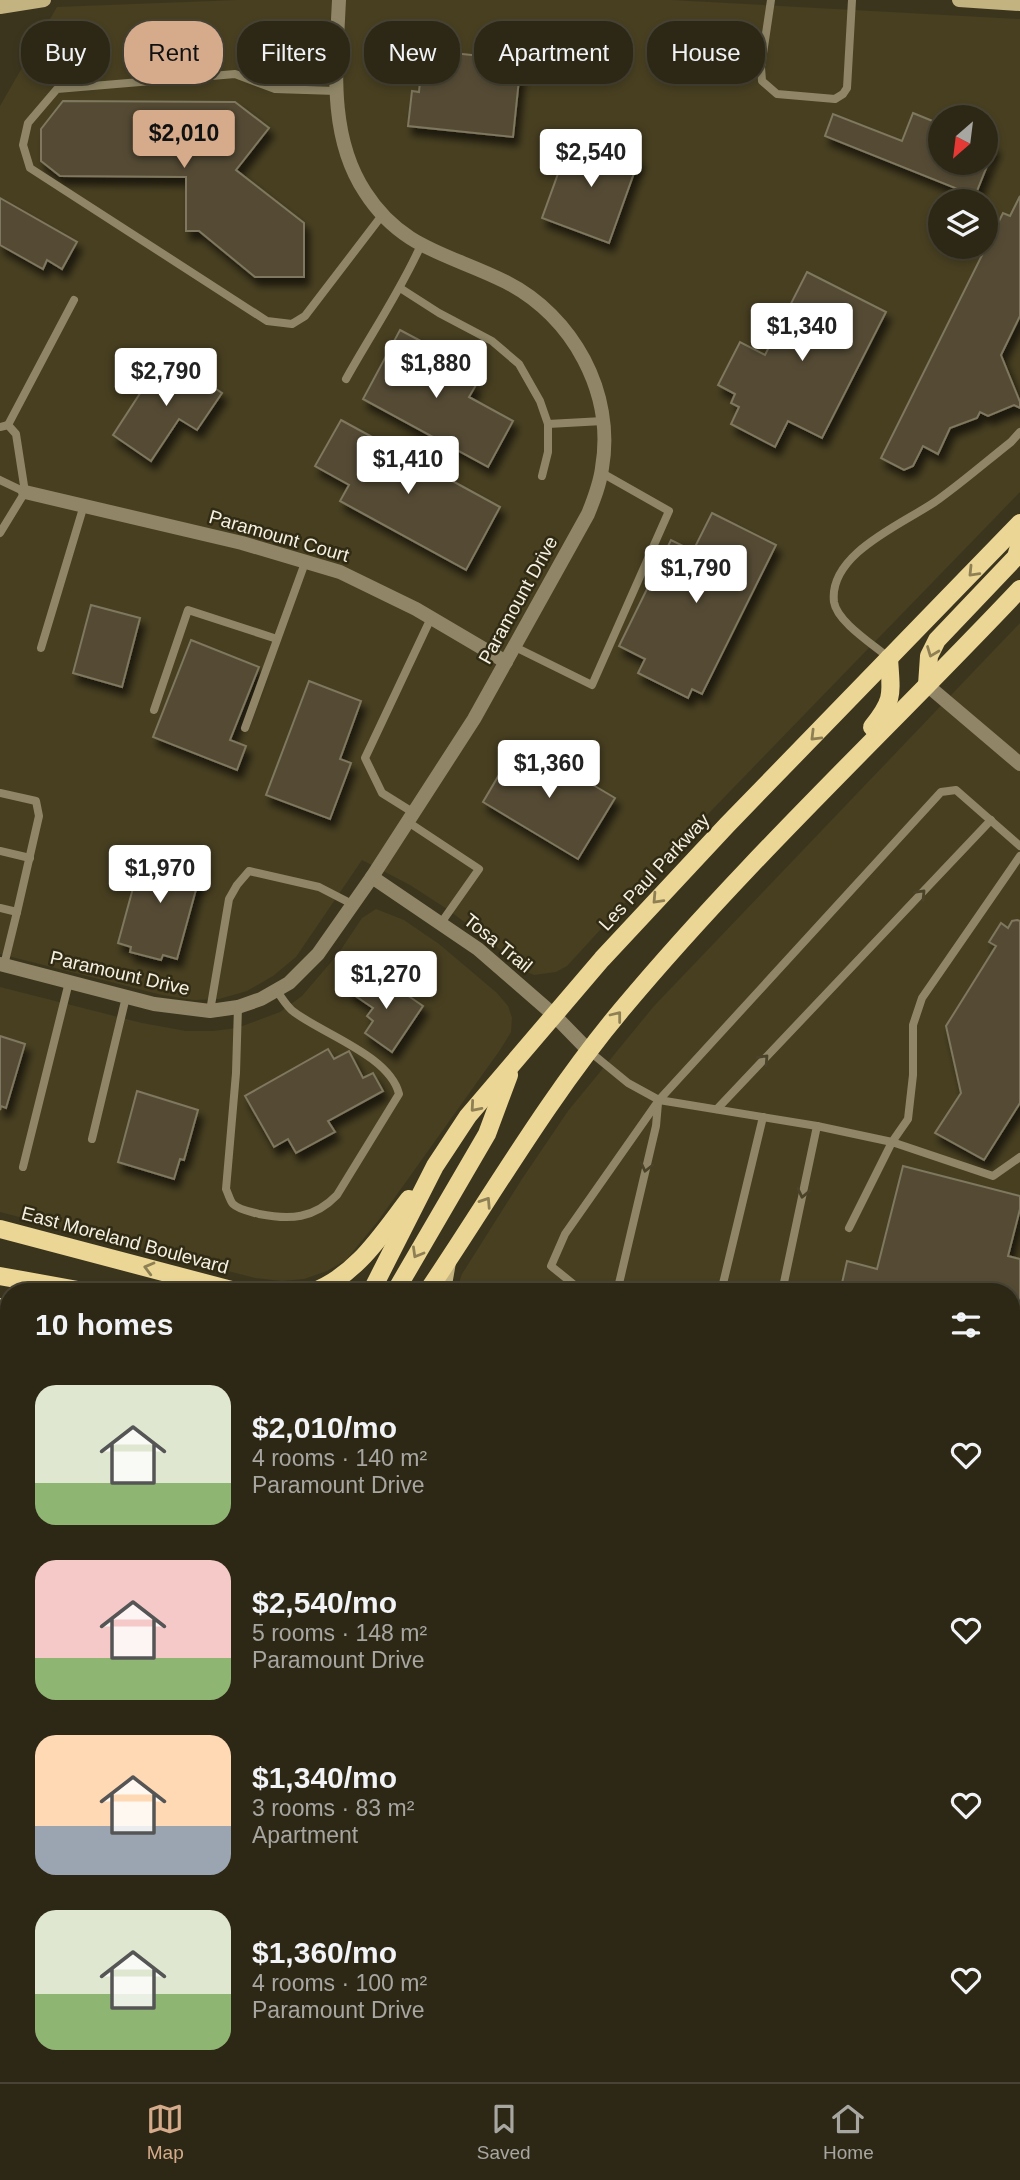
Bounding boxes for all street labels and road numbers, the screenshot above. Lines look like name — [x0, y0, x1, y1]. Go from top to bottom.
street label: Paramount Court — [207, 506, 352, 566]
street label: Paramount Drive — [474, 533, 562, 667]
street label: Les Paul Parkway — [594, 809, 714, 935]
street label: Tosa Trail — [460, 909, 536, 977]
street label: Paramount Drive — [48, 947, 192, 999]
street label: East Moreland Boulevard — [19, 1202, 231, 1278]

